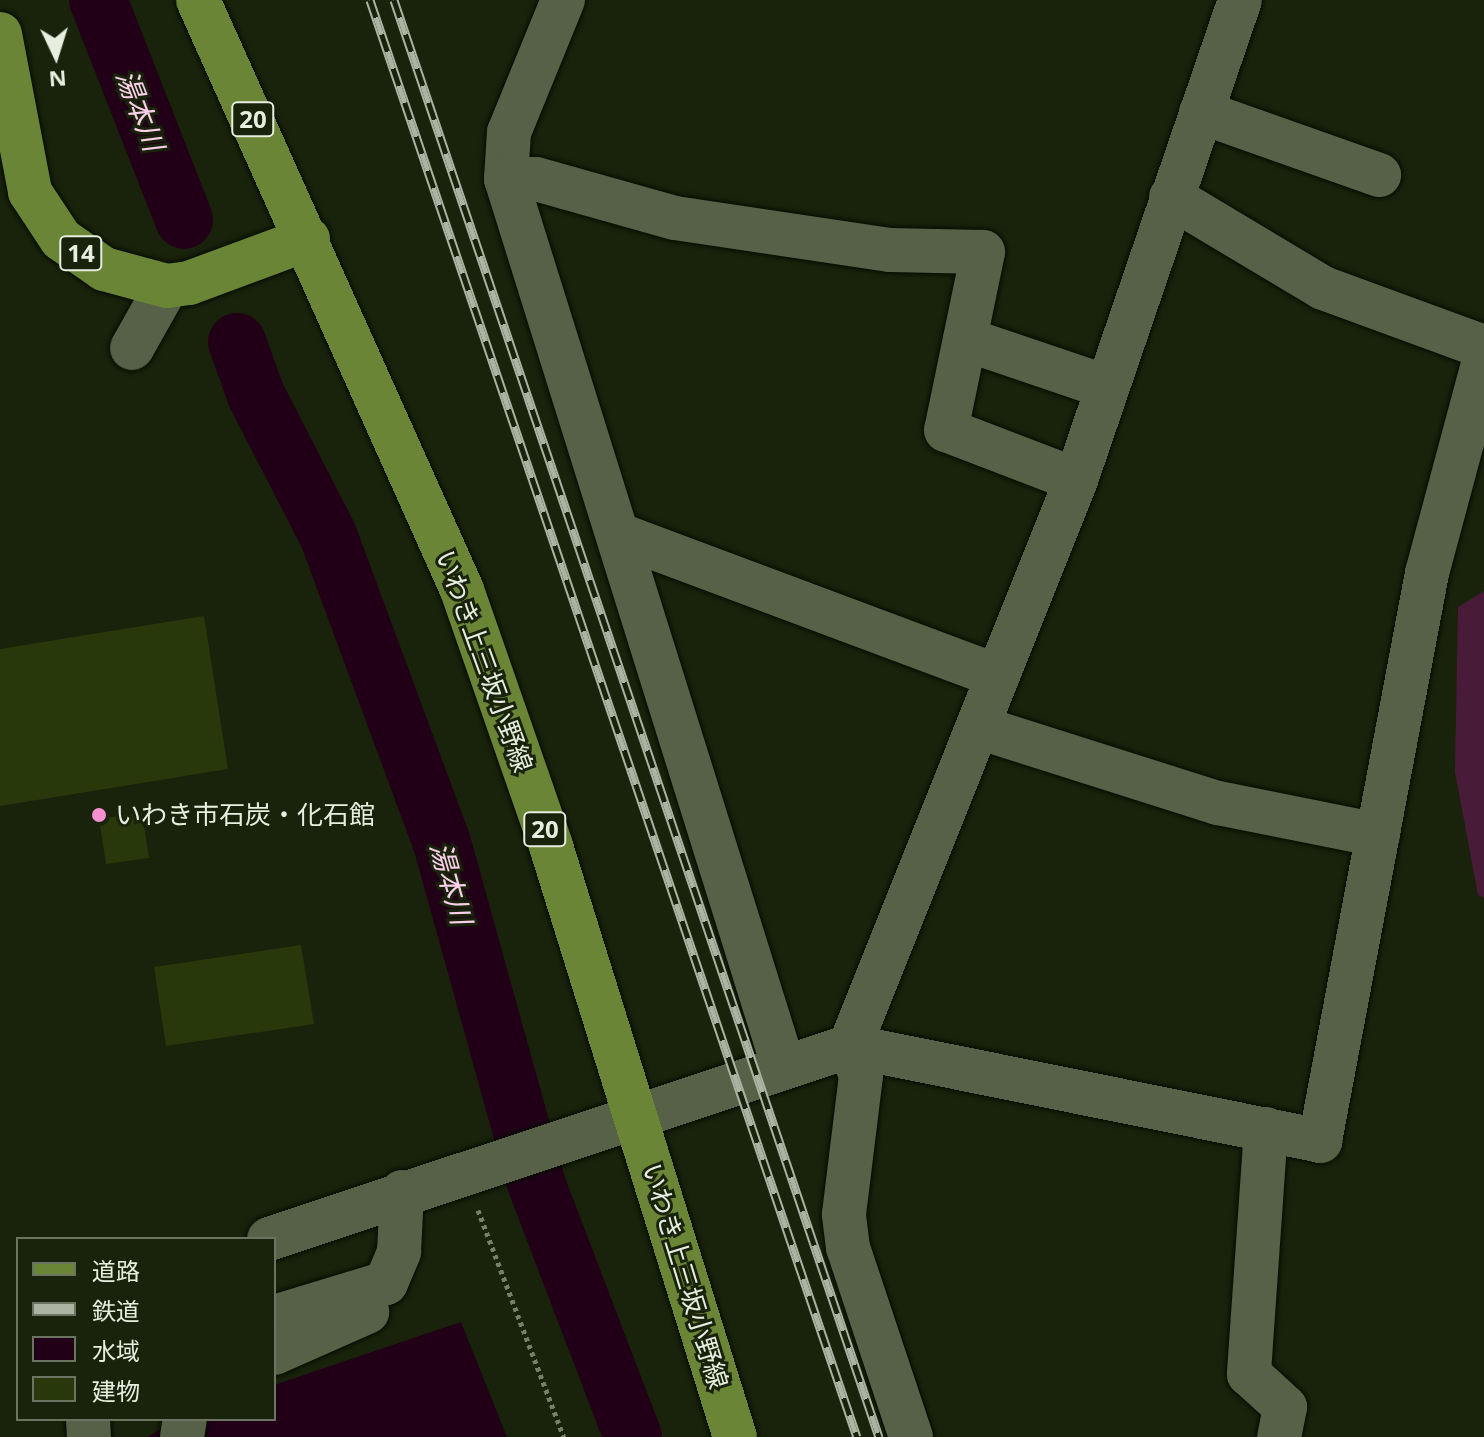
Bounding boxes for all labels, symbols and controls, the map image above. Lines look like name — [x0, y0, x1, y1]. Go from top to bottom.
north arrow — [16, 16, 96, 96]
text: N — [48, 64, 68, 96]
water label: 湯本川 — [110, 65, 172, 155]
road number: 20 — [231, 99, 275, 139]
road number: 14 — [59, 233, 103, 273]
street label: いわき上三坂小野線 — [429, 546, 539, 776]
place label: いわき市石炭・化石館 — [115, 799, 375, 831]
marker: いわき市石炭・化石館 — [90, 806, 108, 824]
road number: 20 — [523, 809, 567, 849]
water label: 湯本川 — [424, 838, 480, 928]
street label: いわき上三坂小野線 — [636, 1160, 734, 1392]
legend — [16, 1237, 276, 1421]
text: 道路 — [92, 1254, 140, 1287]
text: 鉄道 — [92, 1294, 140, 1327]
text: 水域 — [92, 1334, 140, 1367]
text: 建物 — [92, 1374, 140, 1407]

